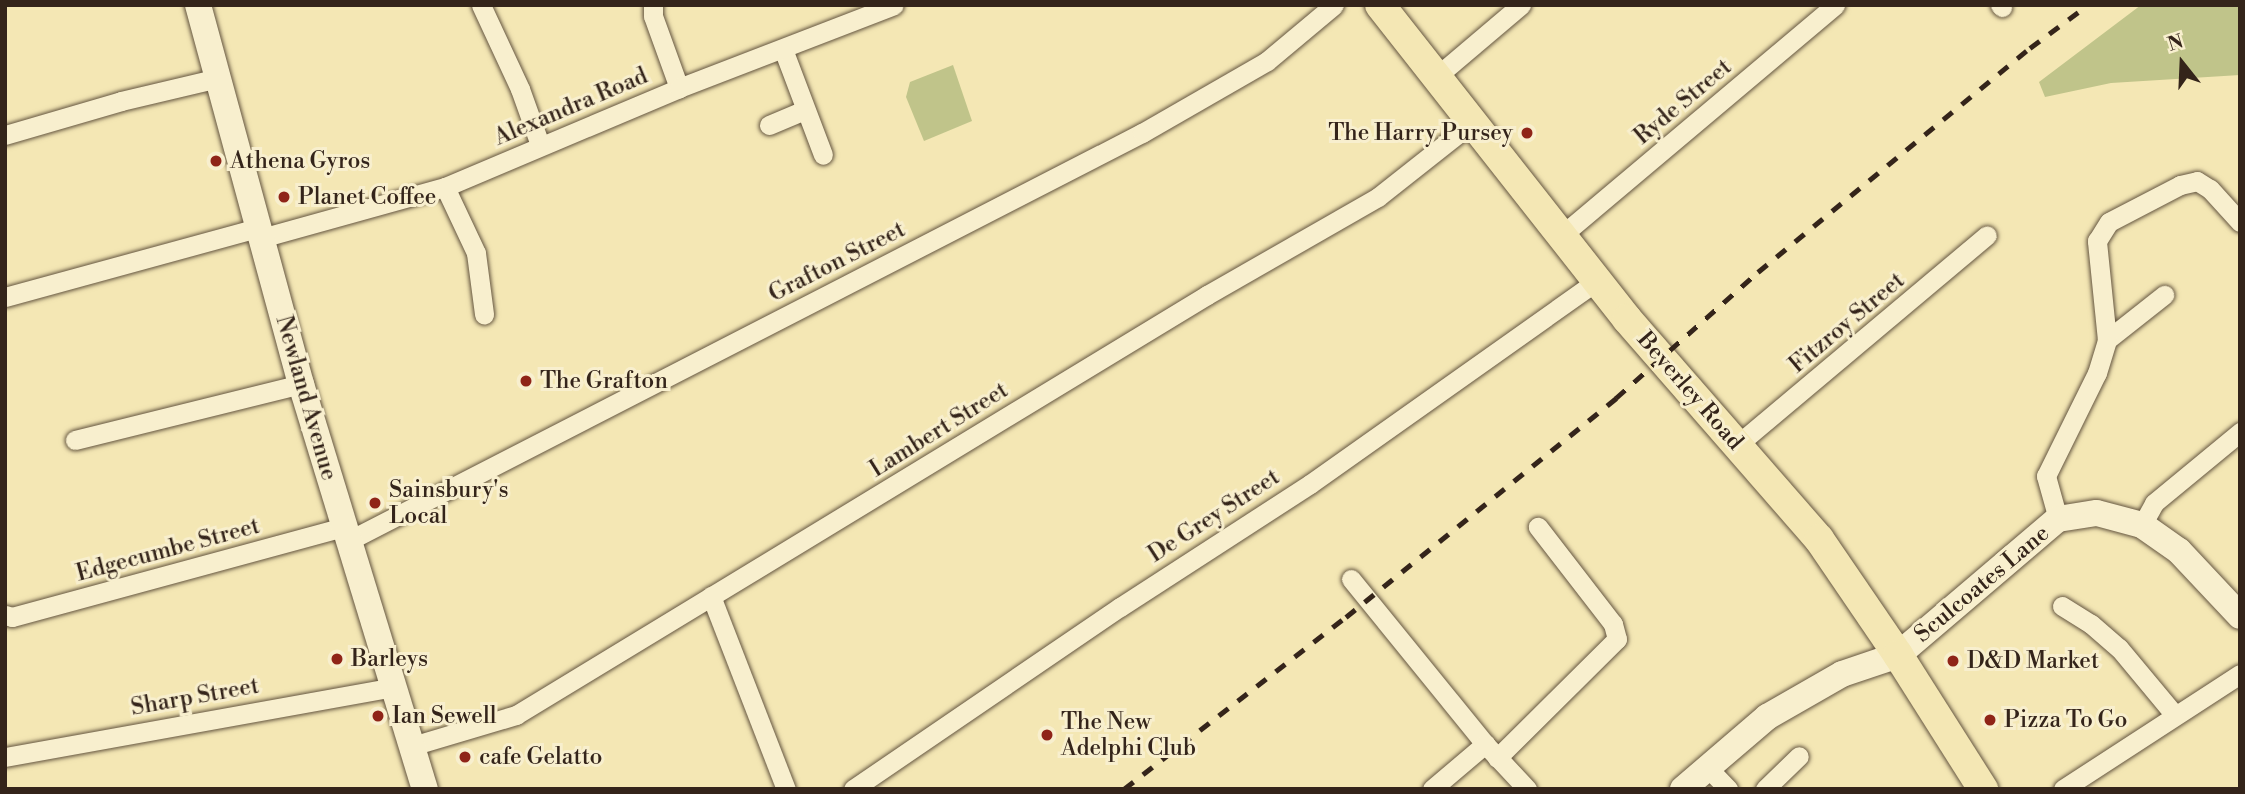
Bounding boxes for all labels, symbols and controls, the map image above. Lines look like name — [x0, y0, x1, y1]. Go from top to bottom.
north arrow — [2147, 28, 2217, 98]
text: N — [2165, 29, 2186, 57]
street label: Ryde Street — [1629, 53, 1737, 151]
street label: Alexandra Road — [490, 62, 652, 152]
place label: The Harry Pursey — [1328, 119, 1513, 147]
marker: The Harry Pursey — [1519, 125, 1535, 141]
place label: Athena Gyros — [230, 147, 370, 175]
marker: Athena Gyros — [208, 153, 224, 169]
place label: Planet Coffee — [298, 183, 436, 211]
marker: Planet Coffee — [276, 189, 292, 205]
street label: Grafton Street — [764, 216, 910, 308]
street label: Fitzroy Street — [1784, 267, 1910, 379]
street label: Newland Avenue — [269, 312, 343, 484]
street label: Beverley Road — [1631, 326, 1749, 456]
place label: The Grafton — [540, 367, 668, 395]
marker: The Grafton — [518, 373, 534, 389]
street label: Lambert Street — [865, 377, 1013, 483]
street label: De Grey Street — [1143, 463, 1285, 569]
place label: Sainsbury's Local — [389, 476, 509, 530]
marker: Sainsbury's Local — [367, 495, 383, 511]
street label: Edgecumbe Street — [73, 512, 263, 588]
street label: Sculcoates Lane — [1909, 520, 2055, 648]
place label: Barleys — [351, 645, 428, 673]
place label: D&D Market — [1967, 647, 2099, 675]
marker: Barleys — [329, 651, 345, 667]
marker: D&D Market — [1945, 653, 1961, 669]
street label: Sharp Street — [129, 672, 261, 722]
place label: Ian Sewell — [392, 702, 497, 730]
place label: Pizza To Go — [2004, 706, 2127, 734]
marker: Ian Sewell — [370, 708, 386, 724]
place label: The New Adelphi Club — [1061, 708, 1196, 762]
marker: Pizza To Go — [1982, 712, 1998, 728]
marker: The New Adelphi Club — [1039, 727, 1055, 743]
place label: cafe Gelatto — [479, 743, 602, 771]
marker: cafe Gelatto — [457, 749, 473, 765]

